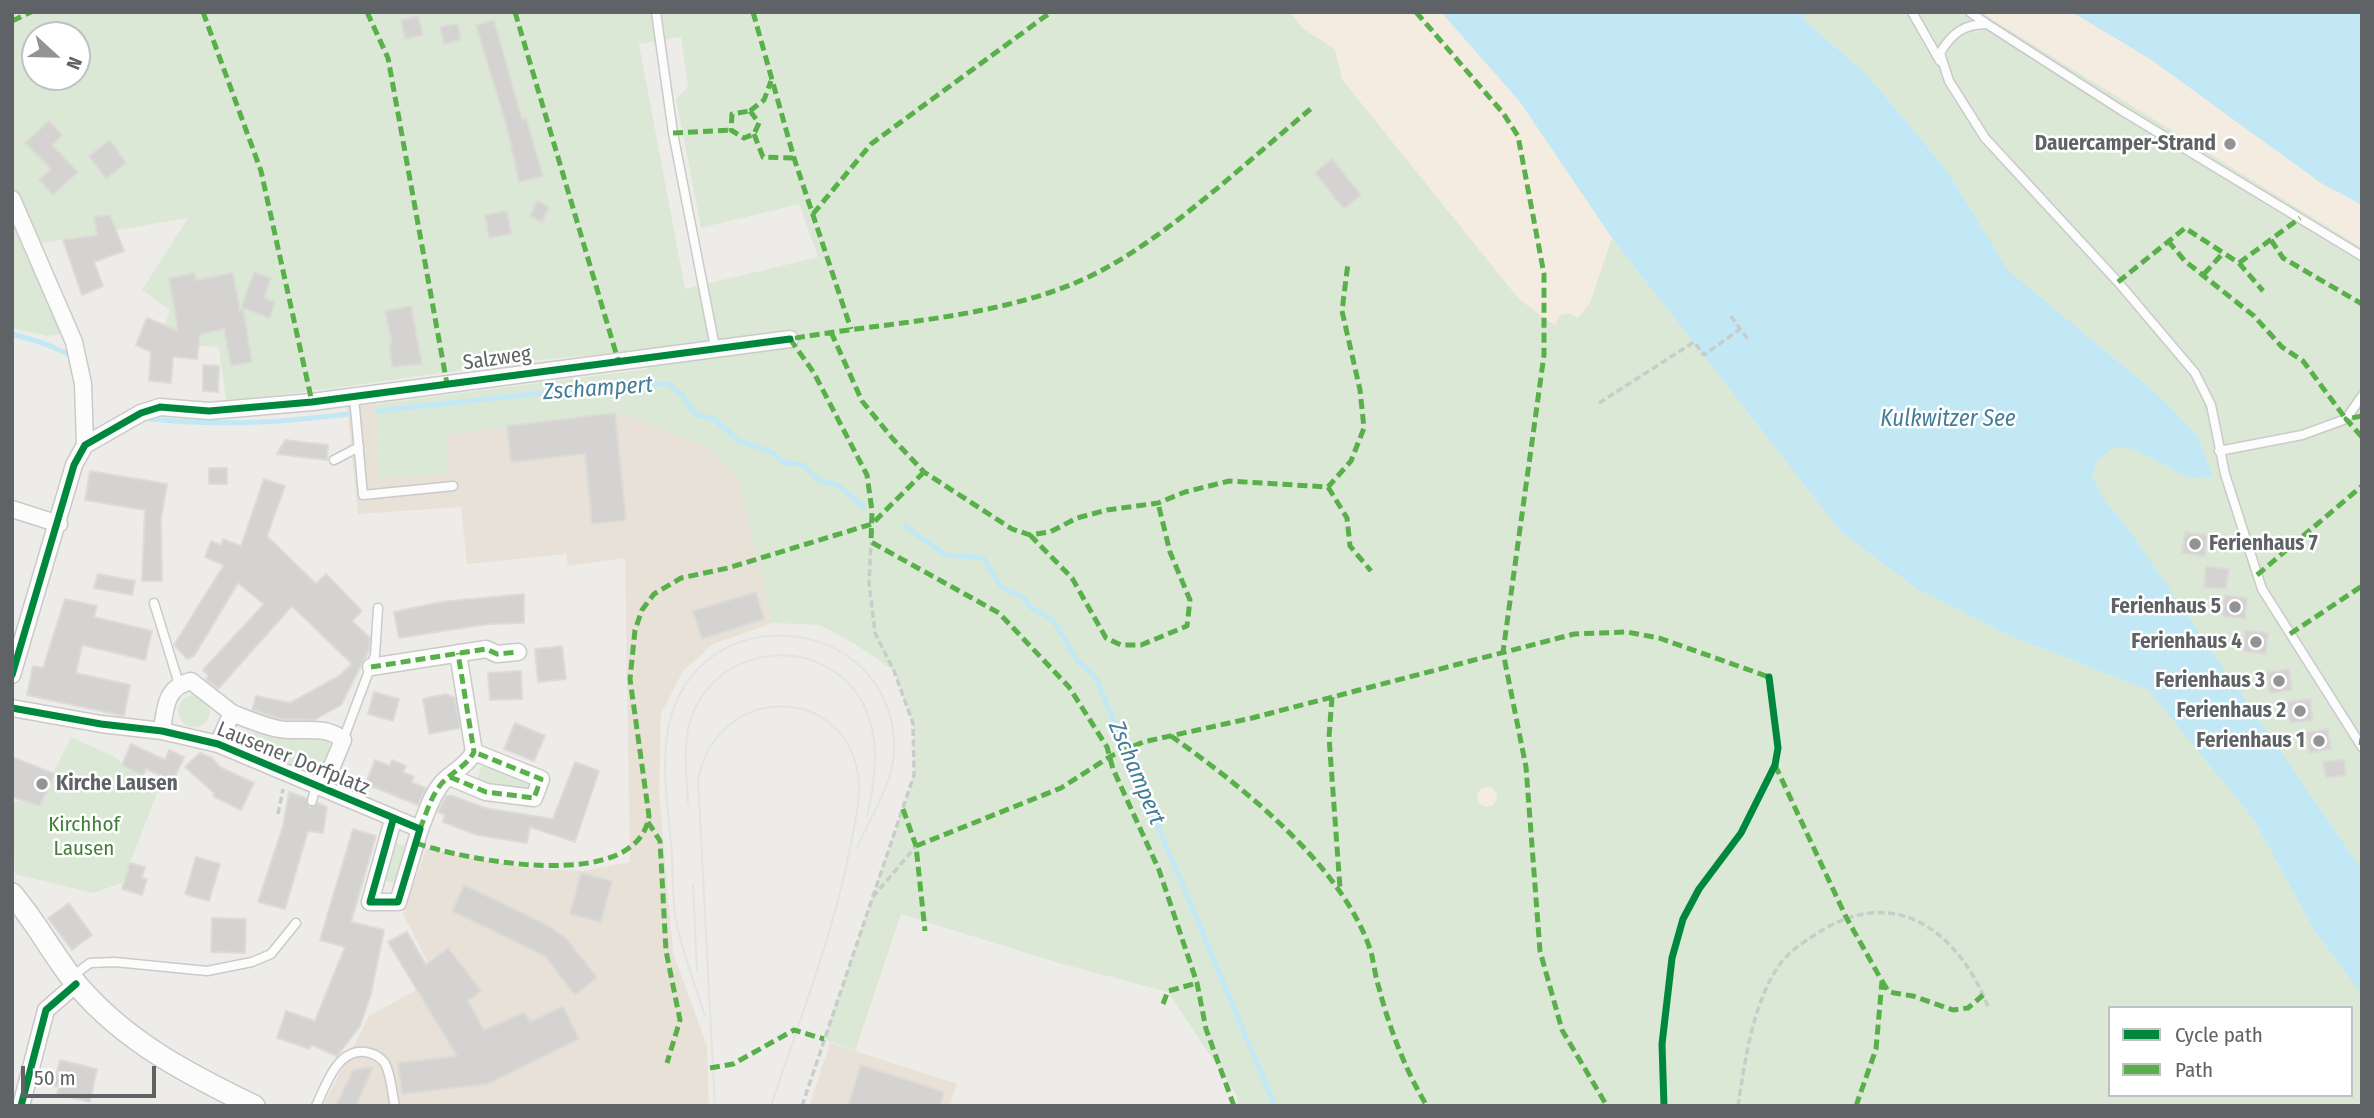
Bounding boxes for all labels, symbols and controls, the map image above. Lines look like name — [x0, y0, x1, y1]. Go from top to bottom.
north arrow — [21, 21, 91, 91]
text: N — [61, 54, 87, 73]
place label: Dauercamper-Strand — [2035, 131, 2216, 157]
marker: Dauercamper-Strand — [2222, 136, 2238, 152]
street label: Salzweg — [461, 342, 533, 376]
water label: Zschampert — [542, 371, 654, 407]
water label: Kulkwitzer See — [1880, 406, 2016, 434]
place label: Ferienhaus 7 — [2209, 531, 2318, 557]
marker: Ferienhaus 7 — [2187, 536, 2203, 552]
place label: Ferienhaus 5 — [2111, 594, 2221, 620]
marker: Ferienhaus 5 — [2227, 599, 2243, 615]
place label: Ferienhaus 4 — [2131, 629, 2242, 655]
marker: Ferienhaus 4 — [2248, 634, 2264, 650]
place label: Ferienhaus 3 — [2155, 668, 2265, 694]
marker: Ferienhaus 3 — [2271, 673, 2287, 689]
place label: Ferienhaus 2 — [2176, 698, 2286, 724]
marker: Ferienhaus 2 — [2292, 703, 2308, 719]
street label: Lausener Dorfplatz — [213, 717, 373, 801]
water label: Zschampert — [1102, 717, 1170, 829]
place label: Ferienhaus 1 — [2196, 728, 2305, 754]
marker: Ferienhaus 1 — [2311, 733, 2327, 749]
place label: Kirche Lausen — [56, 771, 178, 797]
marker: Kirche Lausen — [34, 776, 50, 792]
park label: Kirchhof Lausen — [48, 812, 120, 862]
legend — [2108, 1006, 2353, 1097]
text: Cycle path — [2175, 1022, 2263, 1048]
scale bar — [24, 1052, 159, 1096]
text: Path — [2175, 1057, 2213, 1083]
text: 50 m — [34, 1065, 76, 1091]

